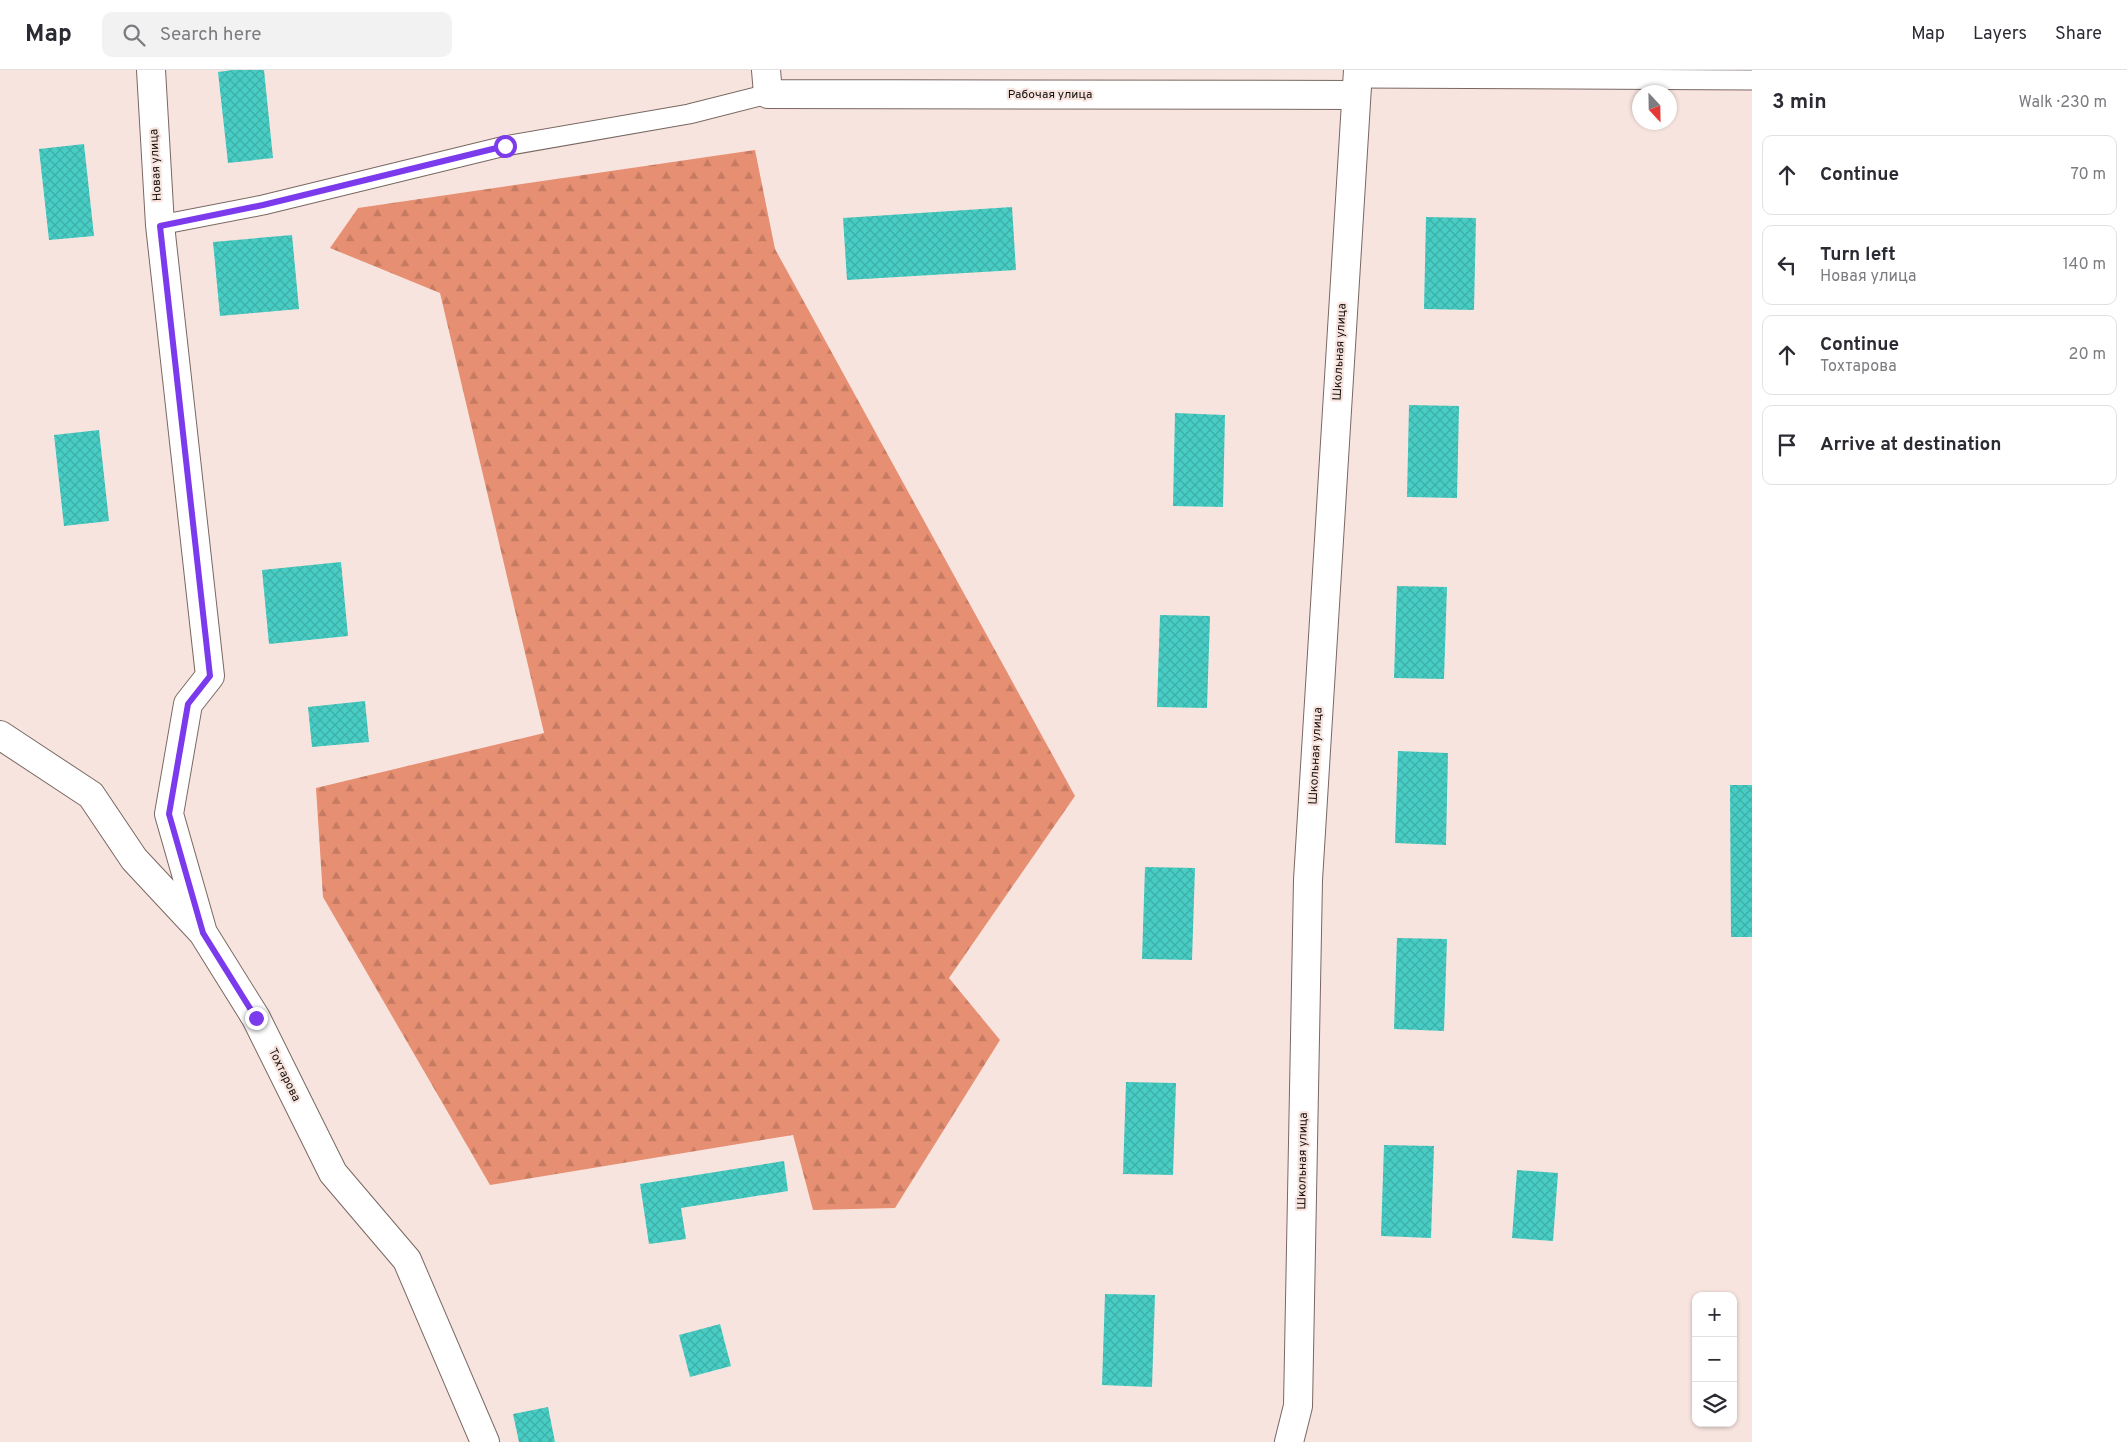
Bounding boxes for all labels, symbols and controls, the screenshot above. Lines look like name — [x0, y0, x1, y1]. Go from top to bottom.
search box — [102, 12, 452, 57]
text: Map — [25, 20, 72, 50]
icon: search — [120, 21, 148, 49]
text: Search here — [160, 23, 261, 47]
text: Map — [1911, 23, 1945, 46]
text: Layers — [1973, 23, 2027, 46]
text: Share — [2055, 23, 2102, 46]
north arrow — [1632, 85, 1677, 130]
street label: Рабочая улица — [1008, 87, 1092, 103]
text: 3 min — [1772, 89, 1827, 116]
text: Walk · 230 m — [2018, 93, 2107, 113]
street label: Новая улица — [146, 128, 166, 202]
route start — [494, 135, 517, 158]
icon: ahead — [1773, 161, 1801, 189]
text: Continue — [1820, 163, 1899, 187]
text: 70 m — [2071, 165, 2106, 185]
text: Turn left — [1820, 243, 1896, 267]
icon: left — [1773, 251, 1801, 279]
text: 140 m — [2063, 255, 2106, 275]
text: Новая улица — [1820, 267, 1917, 287]
street label: Школьная улица — [1329, 303, 1351, 401]
text: Continue — [1820, 333, 1899, 357]
icon: ahead — [1773, 341, 1801, 369]
text: 20 m — [2069, 345, 2106, 365]
text: Тохтарова — [1820, 357, 1897, 377]
icon: arrive — [1773, 431, 1801, 459]
text: Arrive at destination — [1820, 433, 2001, 457]
street label: Школьная улица — [1305, 707, 1327, 805]
route end — [245, 1007, 268, 1030]
street label: Тохтарова — [264, 1046, 304, 1104]
street label: Школьная улица — [1294, 1112, 1312, 1210]
map controls — [1692, 1292, 1737, 1427]
button: + — [1692, 1292, 1737, 1337]
button: − — [1692, 1337, 1737, 1382]
button: layers — [1692, 1382, 1737, 1427]

